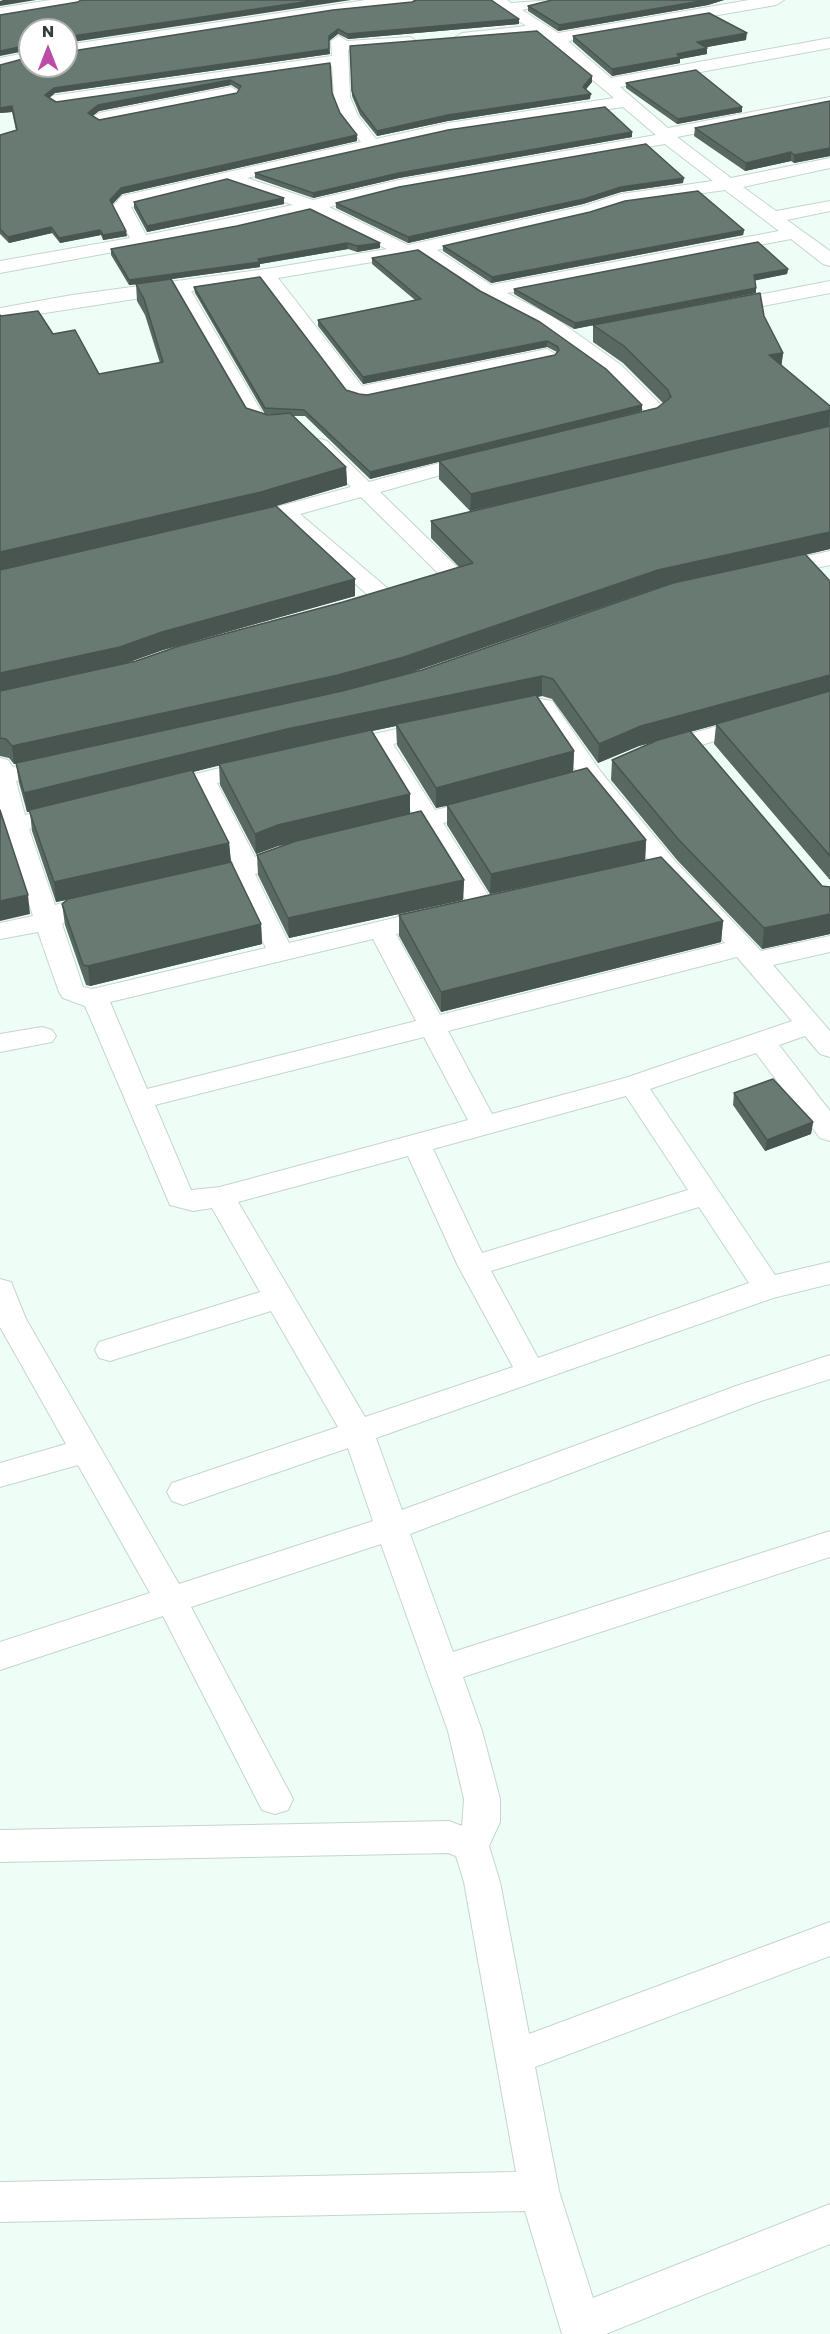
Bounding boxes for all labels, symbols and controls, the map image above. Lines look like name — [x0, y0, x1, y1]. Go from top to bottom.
north arrow — [18, 18, 78, 78]
text: N — [42, 20, 54, 43]

